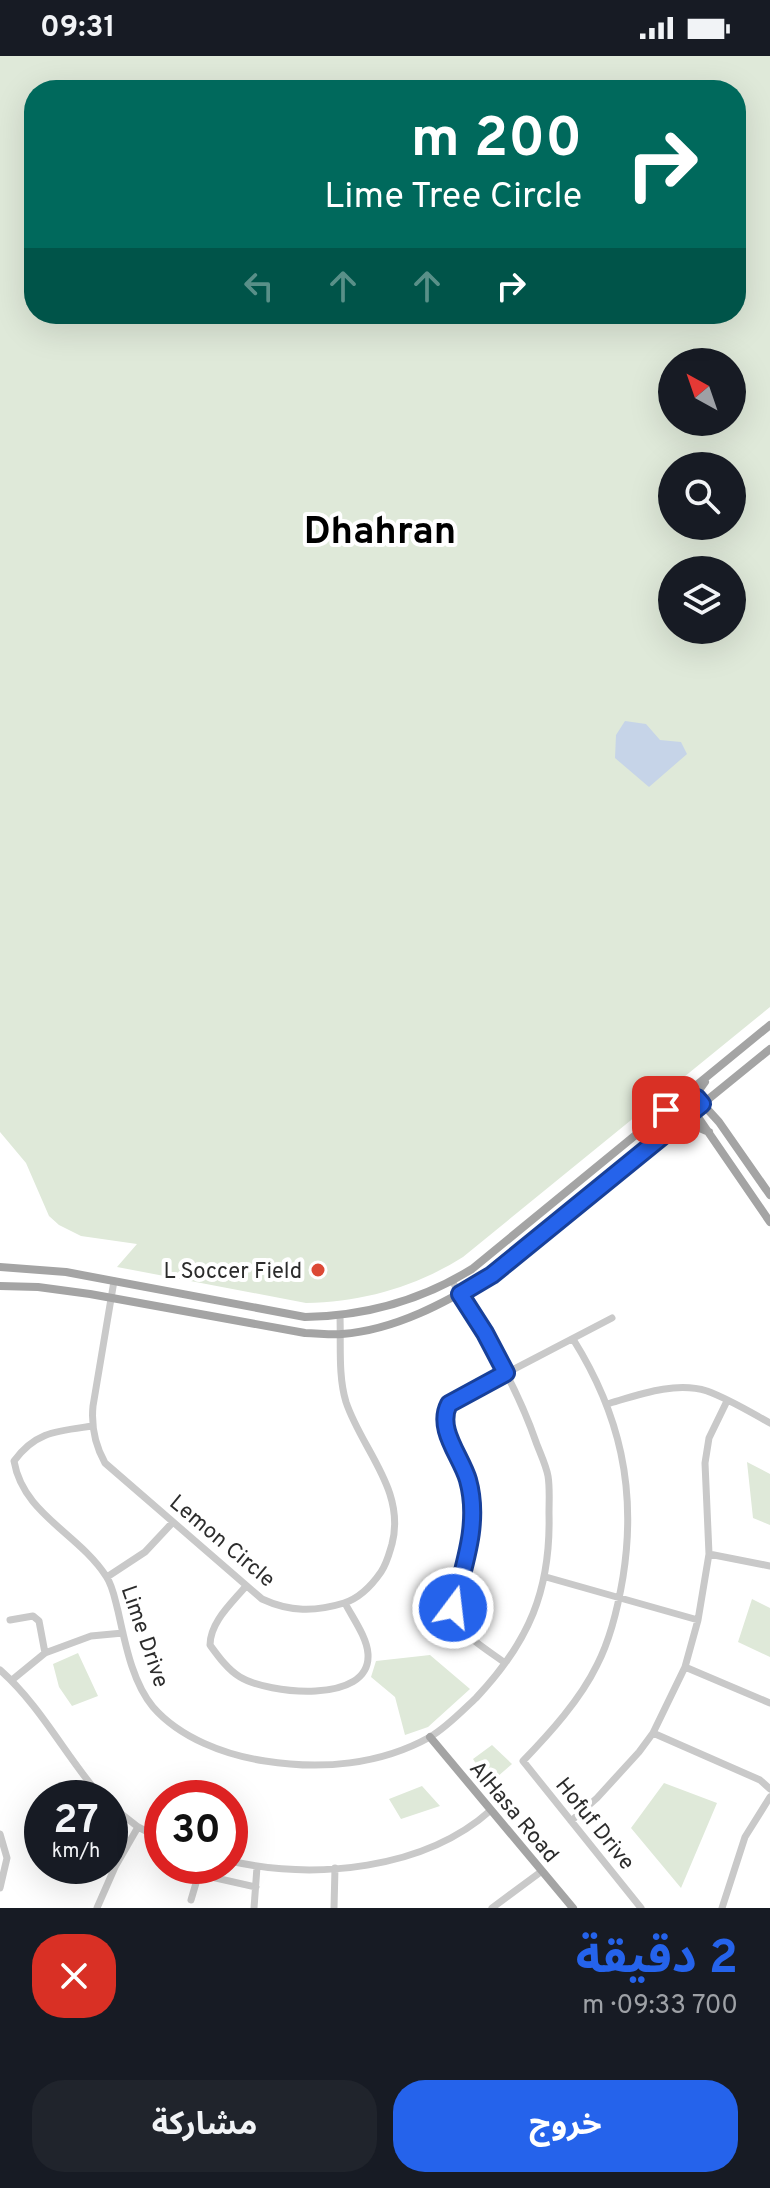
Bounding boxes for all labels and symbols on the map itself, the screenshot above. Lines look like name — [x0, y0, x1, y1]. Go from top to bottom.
north arrow — [658, 348, 746, 436]
district label: Dhahran — [304, 509, 456, 558]
pin — [632, 1076, 700, 1144]
place label: L Soccer Field — [164, 1259, 302, 1286]
marker: L Soccer Field — [309, 1261, 327, 1279]
street label: Lemon Circle — [163, 1490, 280, 1594]
position arrow — [411, 1566, 495, 1650]
street label: Lime Drive — [114, 1582, 174, 1691]
street label: AlHasa Road — [463, 1756, 564, 1869]
street label: Hofuf Drive — [549, 1773, 640, 1876]
speed limit sign: 30 — [144, 1780, 248, 1884]

